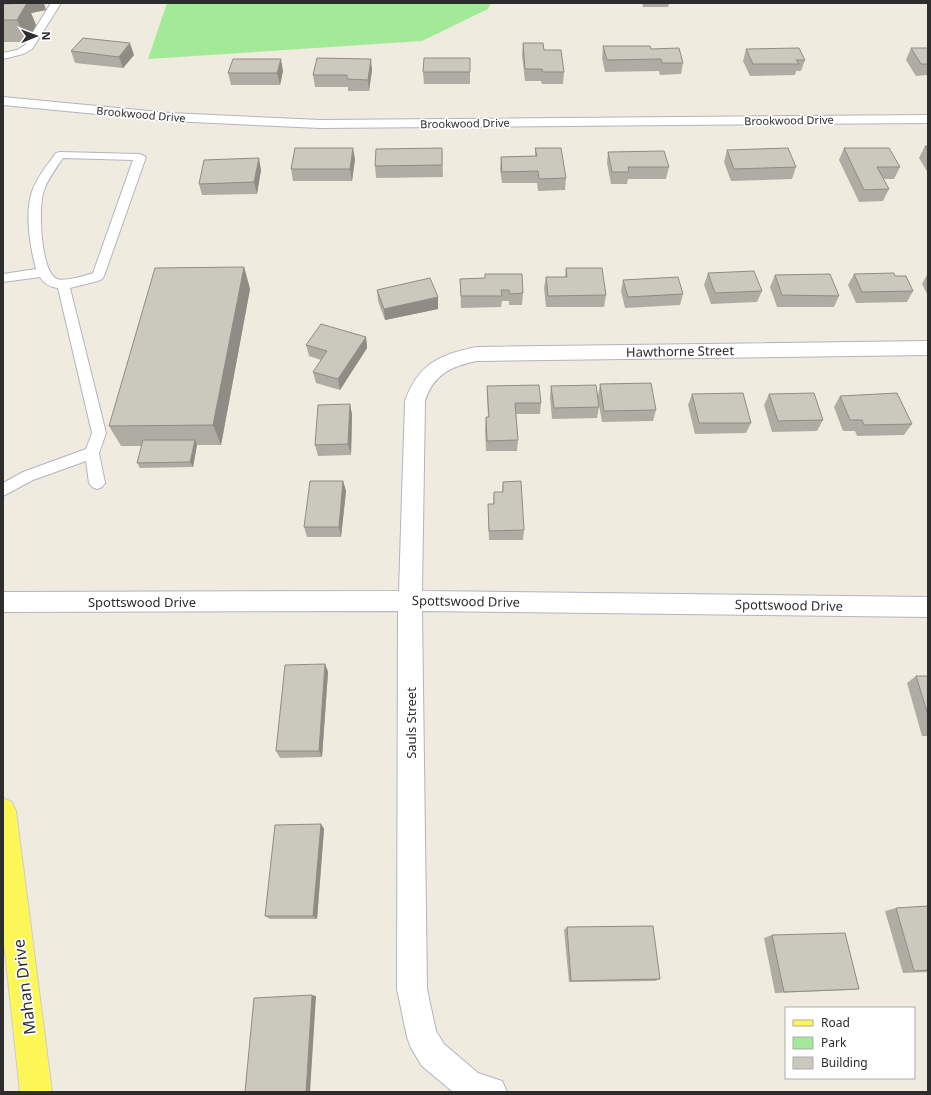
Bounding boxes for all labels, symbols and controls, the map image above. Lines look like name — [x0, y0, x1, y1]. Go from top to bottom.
north arrow — [16, 16, 56, 56]
text: N — [39, 31, 54, 40]
street label: Brookwood Drive — [96, 103, 186, 125]
street label: Brookwood Drive — [744, 112, 834, 128]
street label: Brookwood Drive — [420, 115, 510, 131]
street label: Hawthorne Street — [626, 341, 735, 361]
street label: Spottswood Drive — [412, 591, 520, 611]
street label: Spottswood Drive — [88, 593, 196, 611]
street label: Spottswood Drive — [735, 595, 843, 615]
street label: Sauls Street — [402, 687, 420, 759]
street label: Mahan Drive — [7, 938, 41, 1036]
legend — [785, 1007, 915, 1079]
text: Road — [821, 1014, 850, 1031]
text: Park — [821, 1034, 847, 1051]
text: Building — [821, 1054, 868, 1071]

